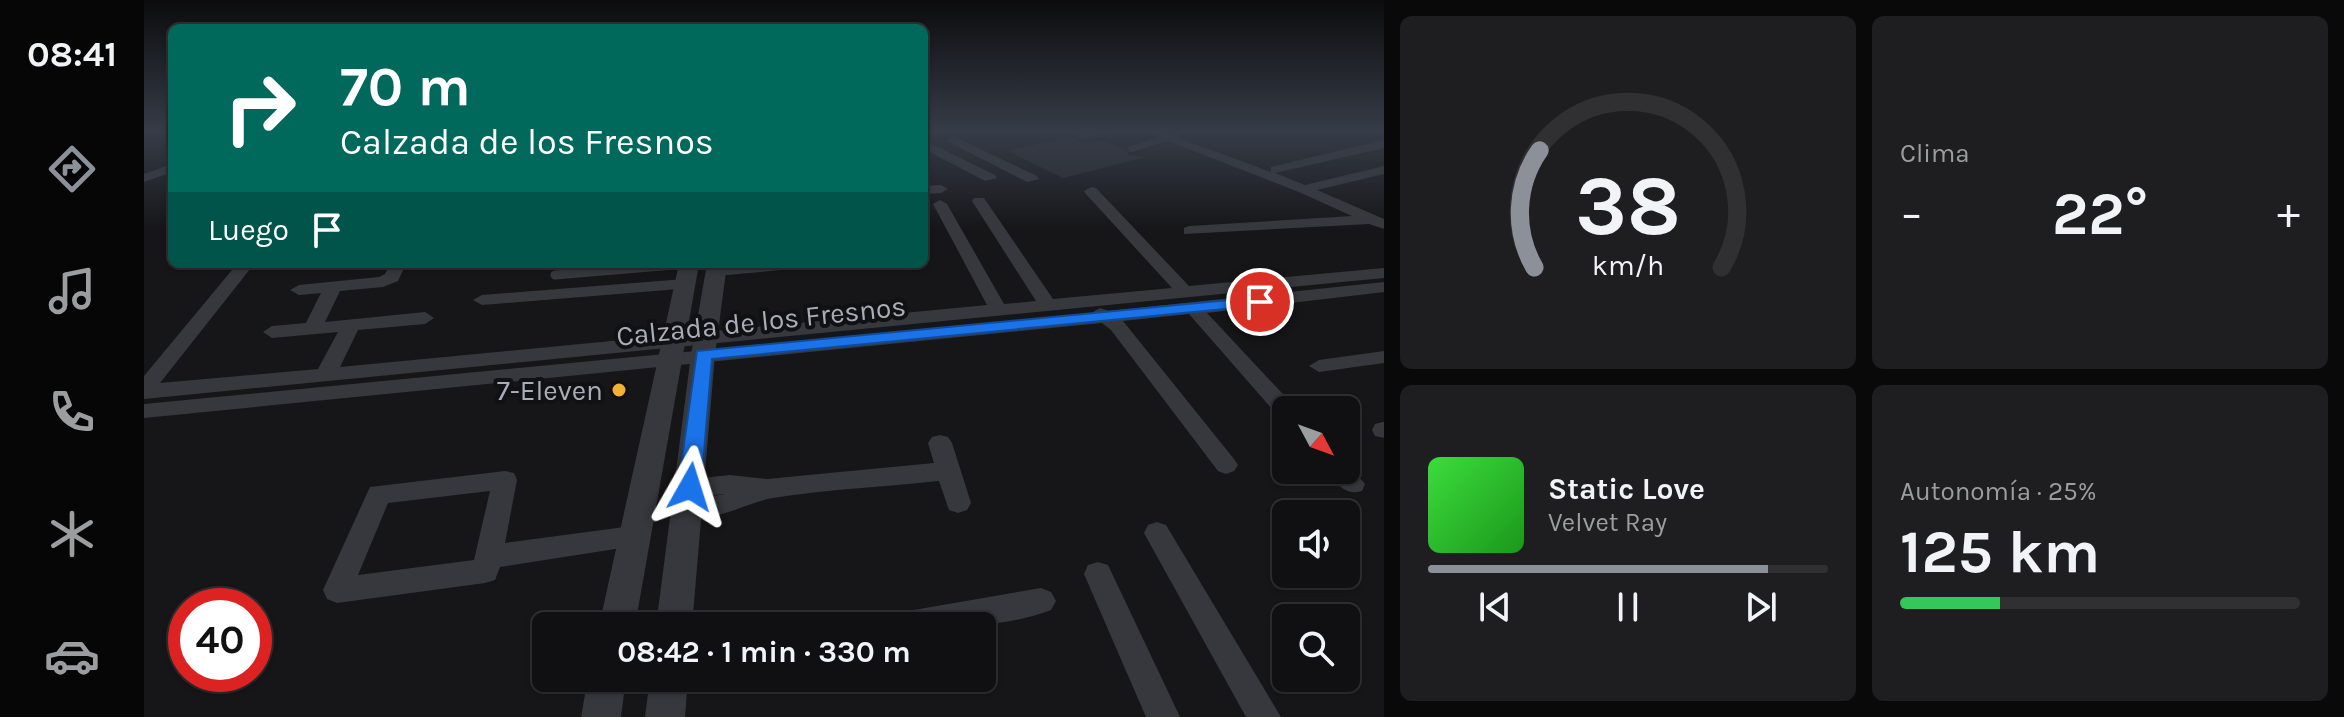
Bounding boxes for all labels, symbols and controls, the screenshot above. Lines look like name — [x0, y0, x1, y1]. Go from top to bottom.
text: 08:41 — [27, 33, 117, 75]
text: 70 m — [340, 54, 471, 119]
icon: right — [208, 56, 312, 160]
text: Calzada de los Fresnos — [340, 121, 714, 163]
text: Clima — [1900, 138, 1970, 169]
icon: directions — [44, 141, 100, 197]
text: 38 — [1575, 158, 1681, 255]
text: 22° — [2052, 179, 2148, 249]
text: − — [1900, 188, 1923, 239]
text: + — [2277, 188, 2300, 239]
icon: arrive — [305, 208, 349, 252]
text: Luego — [208, 212, 289, 248]
text: km/h — [1592, 249, 1664, 282]
icon: music — [44, 263, 100, 319]
pin — [1226, 268, 1294, 336]
icon: arrive — [1238, 280, 1282, 324]
street label: Calzada de los Fresnos — [615, 289, 907, 353]
place label: 7-Eleven — [497, 374, 603, 407]
marker: 7-Eleven — [610, 381, 628, 399]
icon: phone — [44, 384, 100, 440]
north arrow — [1272, 396, 1360, 484]
map controls — [1272, 396, 1360, 692]
position arrow — [648, 445, 732, 529]
text: Static Love — [1548, 471, 1705, 507]
text: Autonomía · 25% — [1900, 476, 2097, 507]
button: sound — [1272, 500, 1360, 588]
icon: climate — [44, 506, 100, 562]
text: Velvet Ray — [1548, 507, 1667, 538]
text: 125 km — [1900, 517, 2100, 587]
icon: previous — [1473, 585, 1517, 629]
icon: pause — [1606, 585, 1650, 629]
icon: next — [1739, 585, 1783, 629]
speed limit sign: 40 — [168, 588, 272, 692]
button: search — [1272, 604, 1360, 692]
icon: car — [44, 628, 100, 684]
text: 08:42 · 1 min · 330 m — [617, 634, 911, 670]

